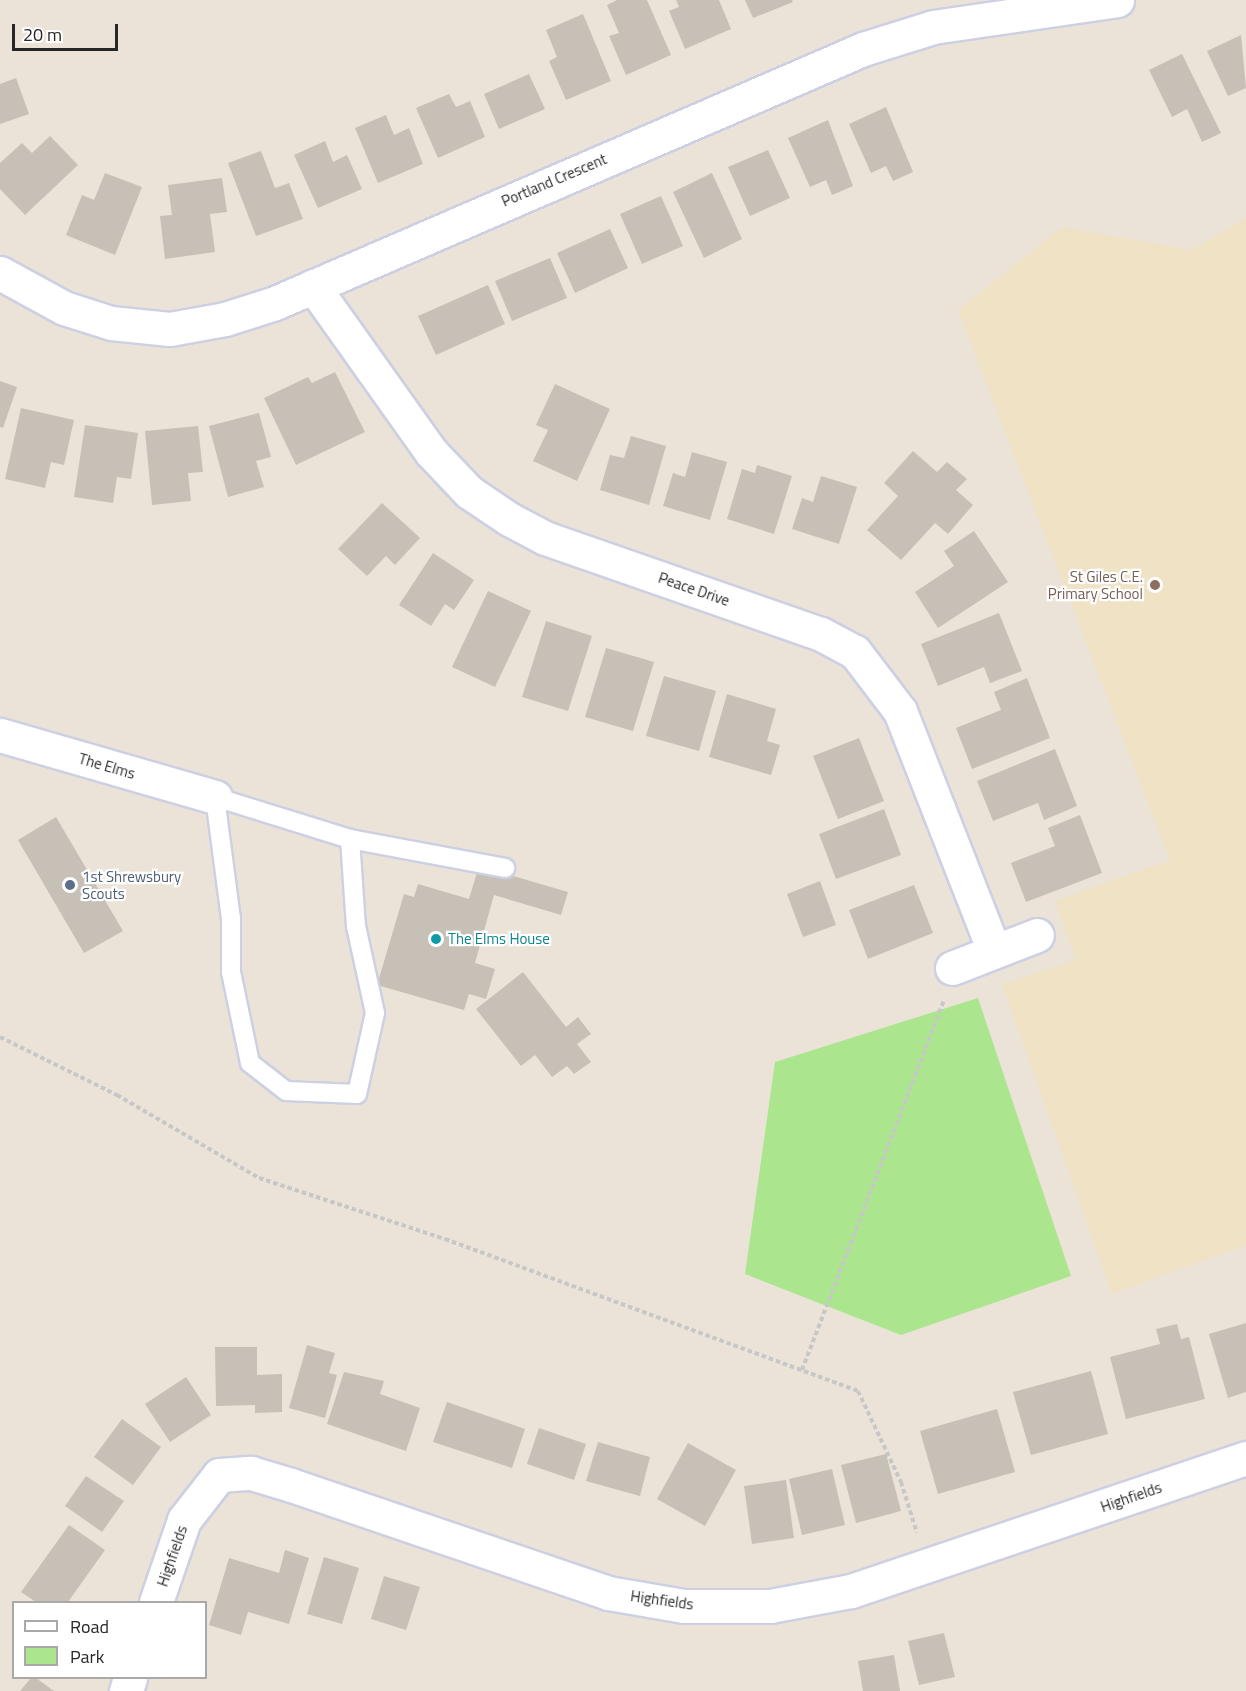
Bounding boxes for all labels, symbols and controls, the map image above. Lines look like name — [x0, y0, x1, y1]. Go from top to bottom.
scale bar — [15, 12, 122, 50]
text: 20 m — [23, 21, 62, 48]
street label: Portland Crescent — [499, 150, 609, 210]
place label: St Giles C.E. Primary School — [1048, 567, 1143, 602]
street label: Peace Drive — [656, 568, 732, 610]
marker: St Giles C.E. Primary School — [1148, 578, 1162, 592]
street label: The Elms — [77, 749, 137, 783]
place label: 1st Shrewsbury Scouts — [82, 867, 181, 902]
marker: 1st Shrewsbury Scouts — [63, 878, 77, 892]
place label: The Elms House — [448, 930, 550, 948]
marker: The Elms House — [429, 932, 443, 946]
street label: Highfields — [1098, 1478, 1164, 1516]
street label: Highfields — [153, 1523, 191, 1589]
street label: Highfields — [629, 1587, 695, 1613]
legend — [12, 1601, 207, 1679]
text: Road — [70, 1613, 109, 1640]
text: Park — [70, 1643, 104, 1670]

